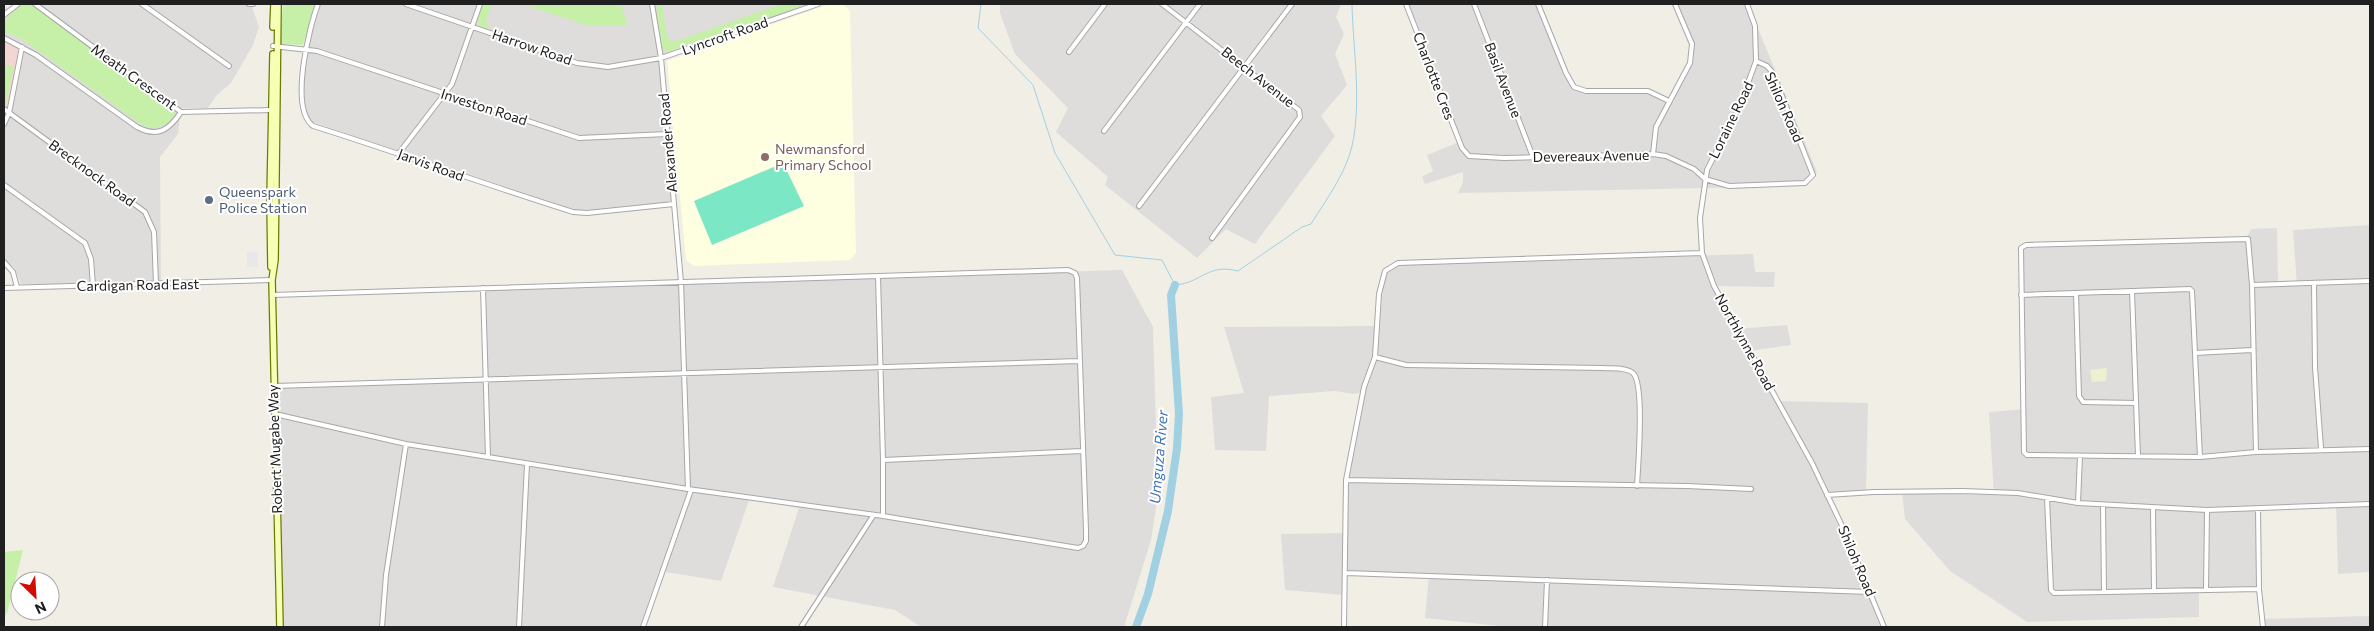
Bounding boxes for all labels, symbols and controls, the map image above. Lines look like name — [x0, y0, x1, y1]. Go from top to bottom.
street label: Lyncroft Road — [679, 13, 770, 58]
street label: Harrow Road — [490, 25, 574, 68]
street label: Charlotte Cres — [1410, 30, 1459, 122]
street label: Meath Crescent — [88, 40, 180, 113]
street label: Basil Avenue — [1481, 40, 1526, 120]
street label: Beech Avenue — [1218, 43, 1298, 110]
street label: Shiloh Road — [1761, 69, 1808, 145]
street label: Loraine Road — [1705, 79, 1757, 161]
street label: Investon Road — [439, 85, 529, 128]
street label: Alexander Road — [655, 93, 680, 194]
street label: Brecknock Road — [46, 136, 139, 210]
place label: Newmansford Primary School — [775, 140, 871, 173]
street label: Jarvis Road — [396, 145, 467, 184]
street label: Devereaux Avenue — [1533, 146, 1649, 165]
marker: Newmansford Primary School — [759, 151, 771, 163]
place label: Queenspark Police Station — [219, 183, 307, 216]
marker: Queenspark Police Station — [203, 194, 215, 206]
street label: Cardigan Road East — [77, 275, 200, 294]
street label: Northlynne Road — [1712, 290, 1779, 393]
street label: Robert Mugabe Way — [264, 384, 285, 514]
water label: Umguza River — [1145, 408, 1171, 505]
street label: Shiloh Road — [1835, 523, 1880, 599]
north arrow — [10, 571, 60, 621]
text: N — [32, 598, 49, 618]

